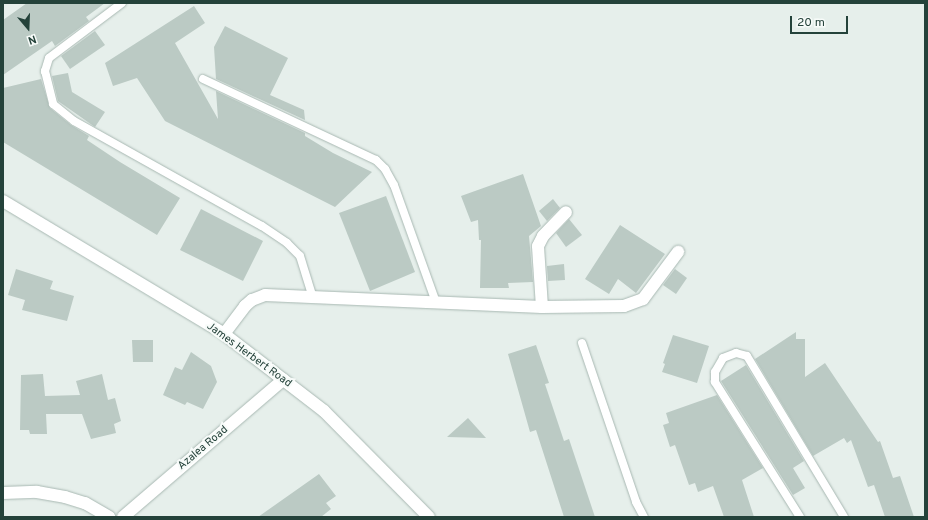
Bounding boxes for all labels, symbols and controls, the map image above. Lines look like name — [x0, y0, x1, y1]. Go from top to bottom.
north arrow — [8, 8, 48, 48]
scale bar — [792, 8, 850, 34]
text: 20 m — [797, 15, 825, 31]
text: N — [26, 31, 38, 47]
street label: James Herbert Road — [204, 320, 294, 390]
street label: Azalea Road — [175, 423, 231, 473]

